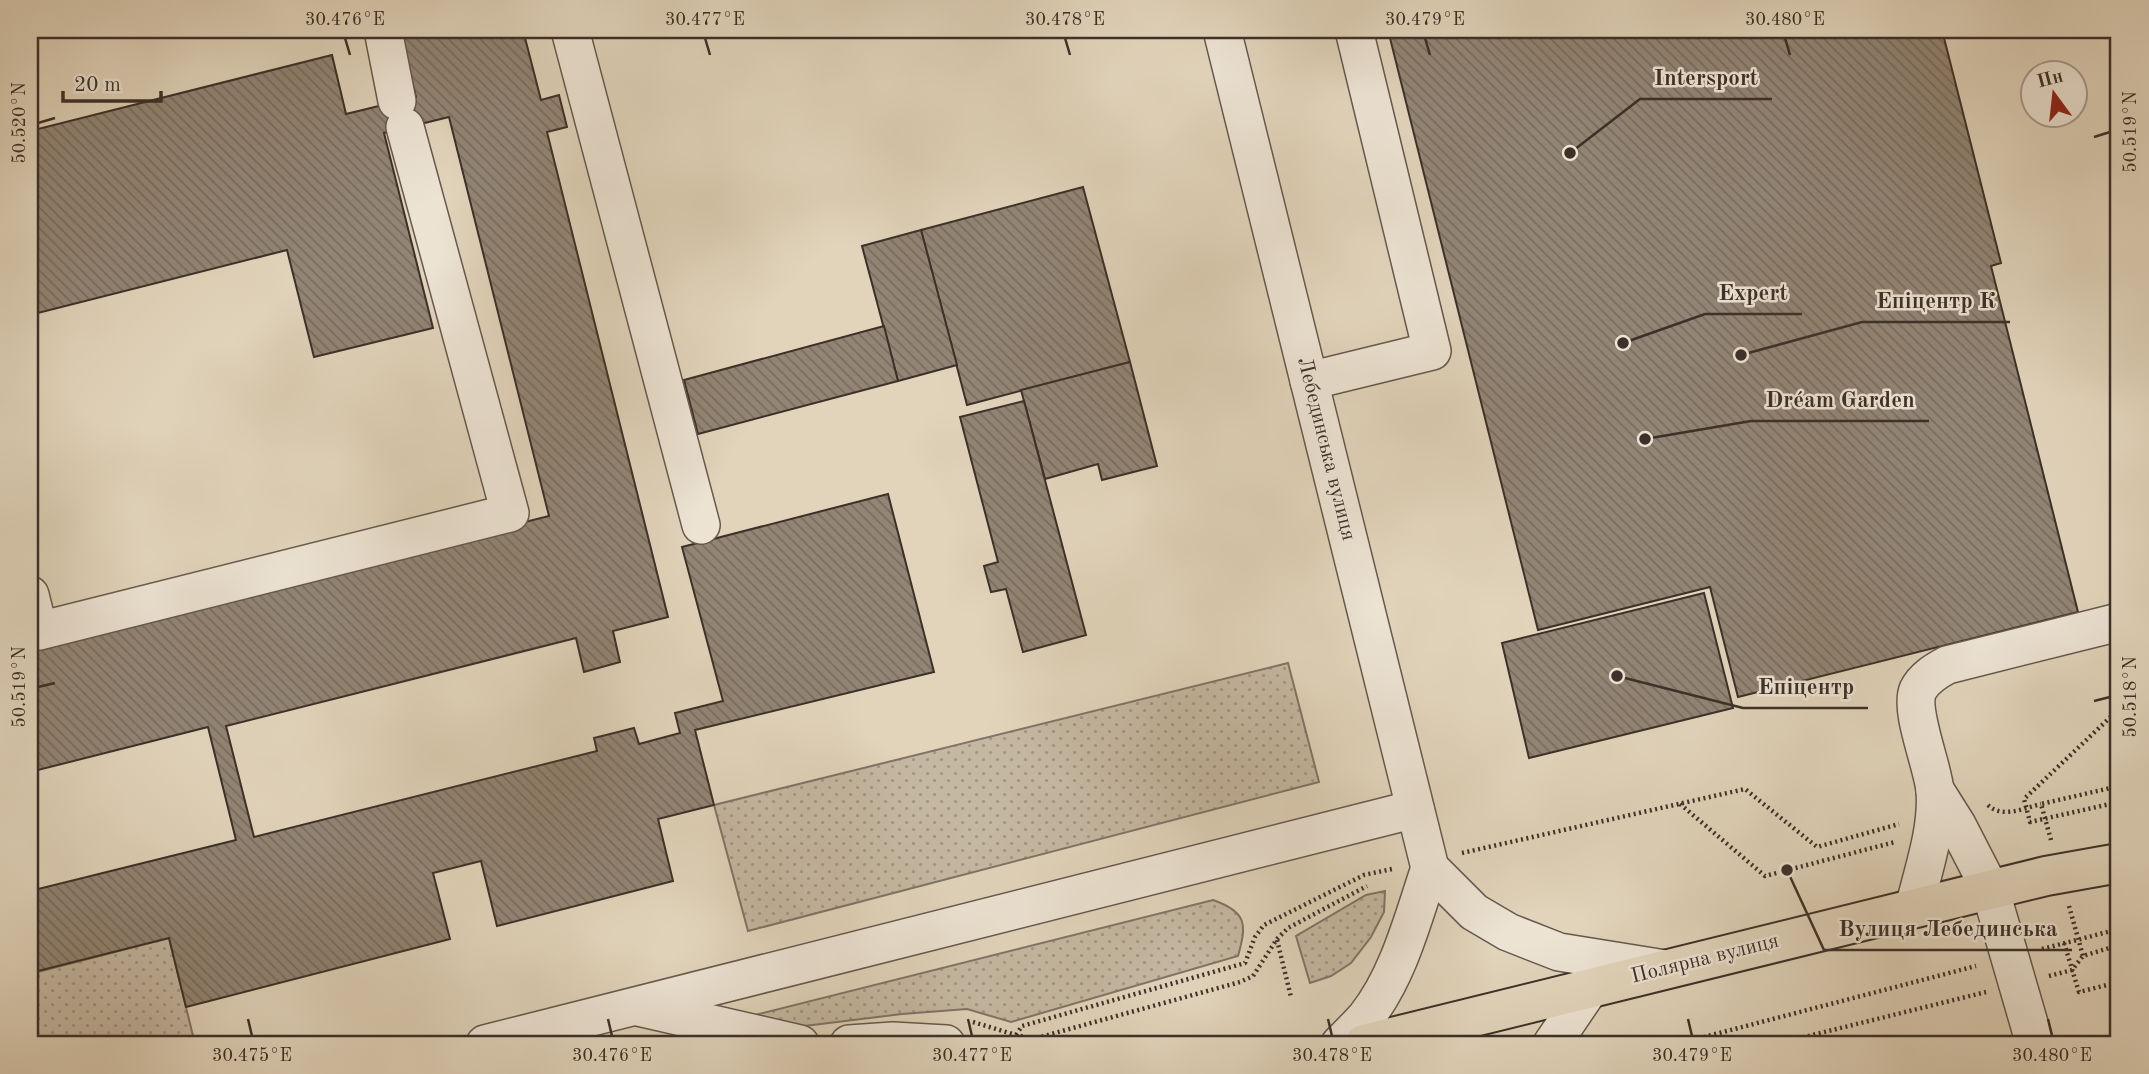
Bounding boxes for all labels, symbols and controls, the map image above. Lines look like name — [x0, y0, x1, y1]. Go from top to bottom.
text: 30.476°E — [305, 11, 385, 29]
text: 30.477°E — [665, 11, 745, 29]
text: 30.478°E — [1025, 11, 1105, 29]
text: 30.479°E — [1385, 11, 1465, 29]
text: 30.480°E — [1745, 11, 1825, 29]
callout: Intersport — [1640, 55, 1772, 99]
scale bar — [63, 60, 161, 104]
north arrow — [2020, 60, 2090, 130]
text: Intersport — [1654, 67, 1758, 90]
text: Пн — [2035, 67, 2065, 93]
text: 20 m — [74, 75, 121, 96]
text: 50.520°N — [11, 82, 29, 164]
text: 50.519°N — [2122, 91, 2140, 173]
callout: Expert — [1705, 270, 1802, 314]
callout: Епіцентр К — [1862, 278, 2010, 322]
text: Expert — [1718, 282, 1788, 305]
text: Епіцентр К — [1876, 290, 1996, 313]
street label: Лебединська вулиця — [1293, 355, 1359, 543]
callout: Dréam Garden — [1751, 377, 1929, 421]
text: Dréam Garden — [1765, 389, 1915, 412]
text: 50.519°N — [11, 646, 29, 728]
text: 50.518°N — [2122, 656, 2140, 738]
callout: Епіцентр — [1743, 664, 1868, 708]
text: Епіцентр — [1758, 676, 1854, 699]
callout: Вулиця Лебединська — [1824, 906, 2072, 950]
text: Вулиця Лебединська — [1838, 918, 2058, 941]
street label: Полярна вулиця — [1629, 930, 1781, 988]
text: 30.475°E — [212, 1047, 292, 1065]
text: 30.476°E — [572, 1047, 652, 1065]
text: 30.477°E — [932, 1047, 1012, 1065]
text: 30.478°E — [1292, 1047, 1372, 1065]
text: 30.479°E — [1652, 1047, 1732, 1065]
text: 30.480°E — [2012, 1047, 2092, 1065]

